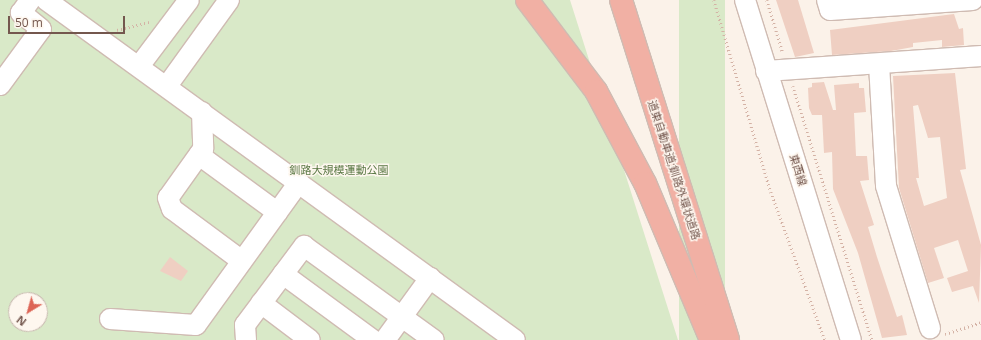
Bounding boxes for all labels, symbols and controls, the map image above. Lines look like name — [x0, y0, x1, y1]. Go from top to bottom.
scale bar — [10, 8, 127, 34]
text: 50 m — [15, 14, 43, 31]
street label: 道東自動車道;釧路外環状道路 — [645, 99, 703, 241]
street label: 東西線 — [787, 152, 809, 188]
park label: 釧路大規模運動公園 — [290, 163, 388, 177]
north arrow — [8, 292, 48, 332]
text: N — [13, 313, 29, 330]

